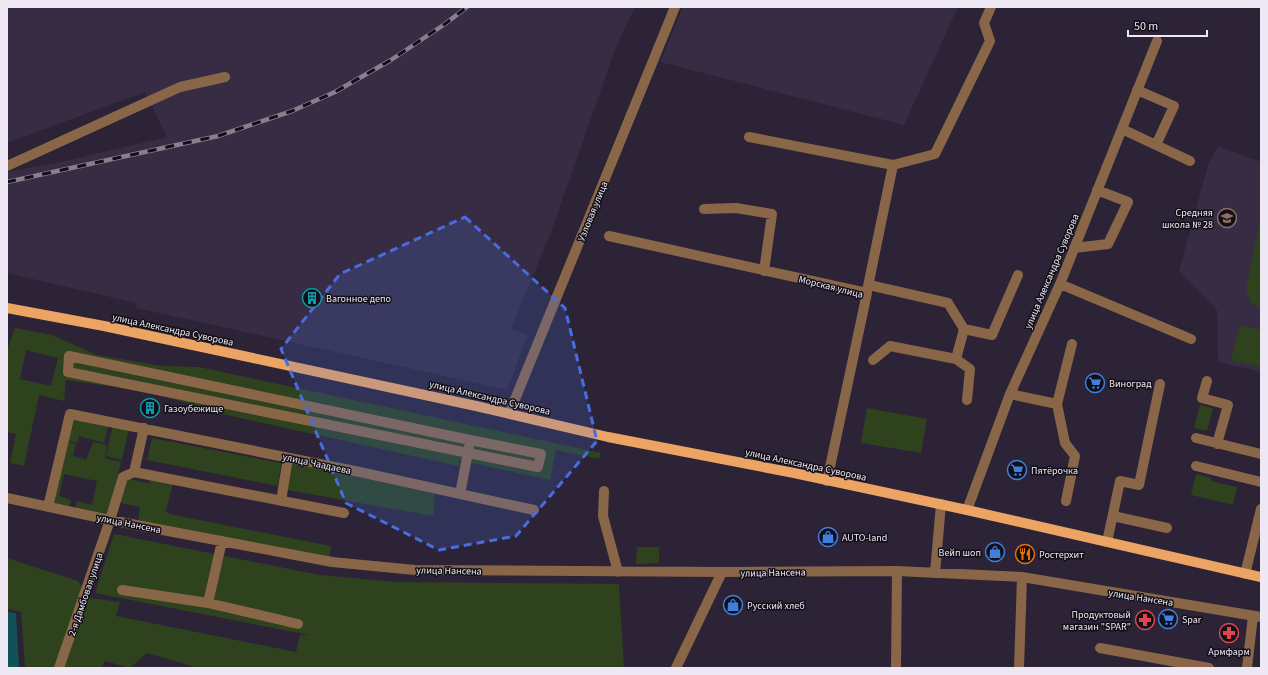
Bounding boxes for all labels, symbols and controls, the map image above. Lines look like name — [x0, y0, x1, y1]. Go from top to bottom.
scale bar — [1128, 12, 1207, 38]
text: 50 m — [1134, 18, 1158, 35]
street label: Узловая улица — [575, 179, 611, 243]
place label: Средняя школа № 28 — [1162, 206, 1213, 232]
school or university icon: Средняя школа № 28 — [1216, 207, 1238, 229]
street label: улица Александра Суворова — [1021, 212, 1083, 331]
street label: Морская улица — [797, 272, 865, 302]
building icon: Вагонное депо — [301, 287, 323, 309]
place label: Вагонное депо — [326, 292, 391, 306]
street label: улица Александра Суворова — [111, 310, 235, 350]
supermarket icon: Виноград — [1084, 372, 1106, 394]
street label: улица Александра Суворова — [428, 377, 552, 419]
place label: Виноград — [1109, 377, 1152, 391]
building icon: Газоубежище — [139, 397, 161, 419]
place label: Газоубежище — [164, 402, 223, 416]
street label: улица Александра Суворова — [744, 445, 868, 485]
street label: улица Чаадаева — [281, 450, 352, 478]
supermarket icon: Пятёрочка — [1006, 459, 1028, 481]
place label: Пятёрочка — [1031, 464, 1078, 478]
street label: улица Нансена — [95, 511, 162, 537]
shop icon: AUTO-land — [817, 526, 839, 548]
place label: AUTO-land — [842, 531, 887, 545]
shop icon: Вейп шоп — [984, 541, 1006, 563]
restaurant icon: Ростерхит — [1014, 543, 1036, 565]
place label: Вейп шоп — [939, 546, 981, 560]
place label: Ростерхит — [1039, 548, 1084, 562]
street label: 2-я Дамбовая улица — [65, 551, 107, 638]
street label: улица Нансена — [416, 563, 482, 579]
street label: улица Нансена — [740, 565, 806, 581]
street label: улица Нансена — [1107, 586, 1174, 610]
shop icon: Русский хлеб — [722, 594, 744, 616]
place label: Русский хлеб — [747, 599, 805, 613]
place label: Продуктовый магазин "SPAR" — [1063, 608, 1131, 634]
supermarket icon: Spar — [1157, 608, 1179, 630]
pharmacy icon: Продуктовый магазин "SPAR" — [1134, 609, 1156, 631]
place label: Spar — [1182, 613, 1202, 627]
pharmacy icon: Армфарм — [1218, 622, 1240, 644]
place label: Армфарм — [1208, 645, 1250, 659]

